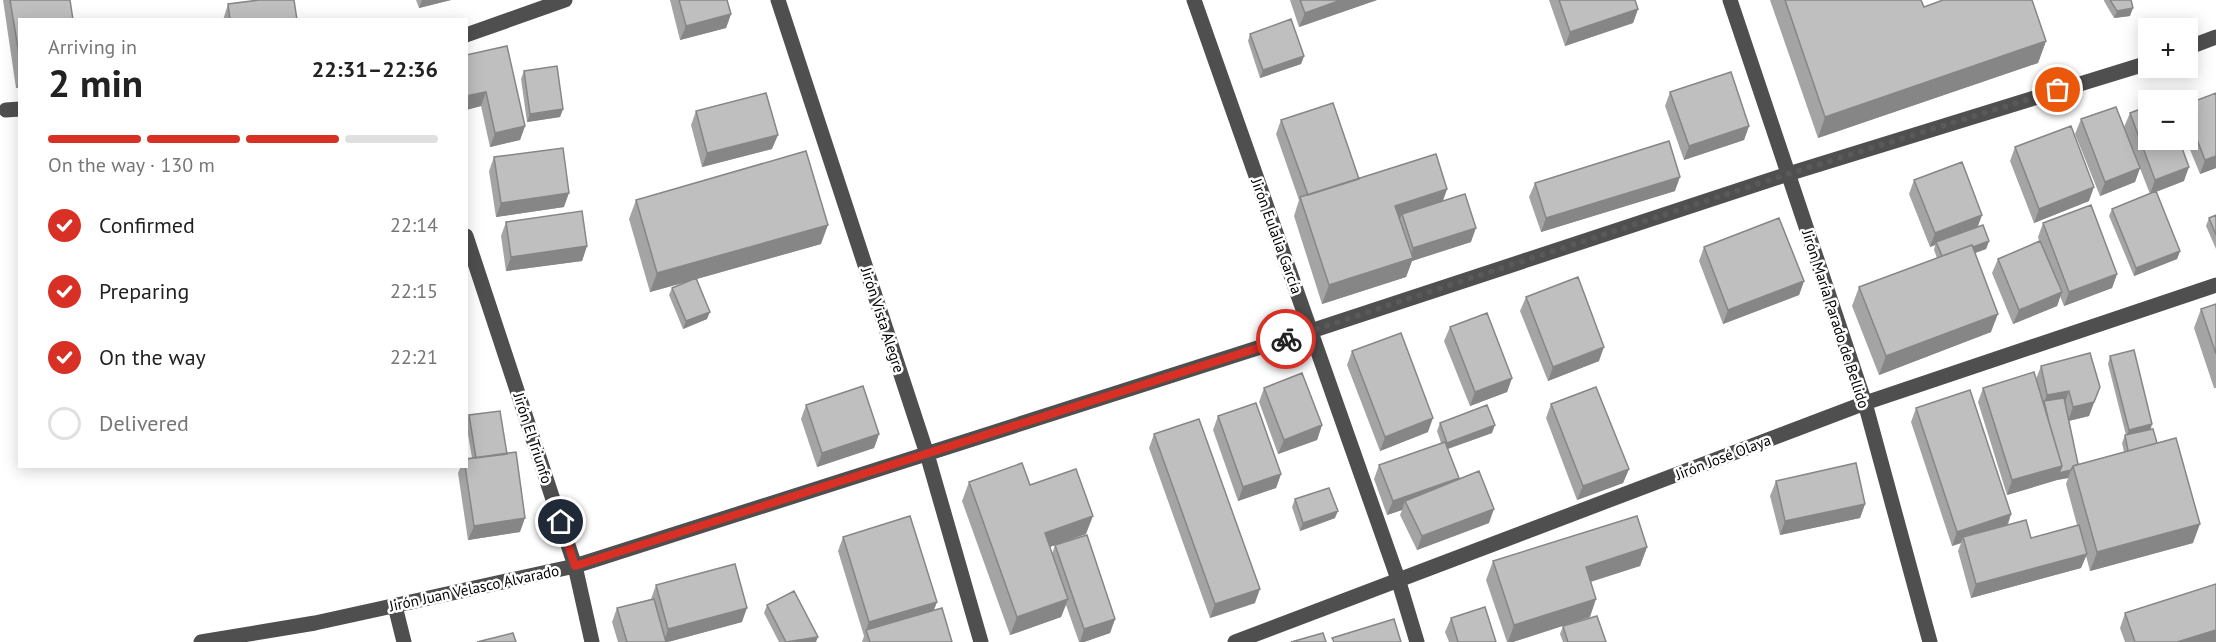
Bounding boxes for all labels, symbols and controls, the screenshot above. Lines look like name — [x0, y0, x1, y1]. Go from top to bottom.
map controls — [2138, 18, 2198, 150]
button: + — [2138, 18, 2198, 78]
text: Arriving in — [48, 34, 137, 60]
text: 22:31–22:36 — [312, 55, 438, 83]
text: 2 min — [48, 57, 143, 108]
pin — [2032, 64, 2083, 115]
icon: bag — [2041, 73, 2074, 106]
button: − — [2138, 90, 2198, 150]
text: On the way · 130 m — [48, 152, 215, 178]
street label: Jirón Eulalia García — [1247, 175, 1307, 296]
icon: check — [48, 209, 81, 242]
text: Confirmed — [99, 211, 195, 239]
text: 22:14 — [390, 212, 438, 238]
street label: Jirón María Parado de Bellido — [1798, 226, 1874, 411]
street label: Jirón Vista Alegre — [857, 264, 909, 375]
icon: check — [48, 275, 81, 308]
text: Preparing — [99, 277, 189, 305]
text: 22:15 — [390, 278, 438, 304]
courier — [1256, 309, 1316, 369]
icon: bike — [1270, 323, 1303, 356]
icon: check — [48, 341, 81, 374]
text: On the way — [99, 343, 206, 371]
text: 22:21 — [390, 344, 438, 370]
street label: Jirón El Triunfo — [509, 389, 557, 486]
text: Delivered — [99, 409, 189, 437]
street label: Jirón José Olaya — [1672, 430, 1773, 484]
pin — [535, 496, 586, 547]
icon: home — [544, 505, 577, 538]
street label: Jirón Juan Velasco Alvarado — [386, 561, 561, 616]

